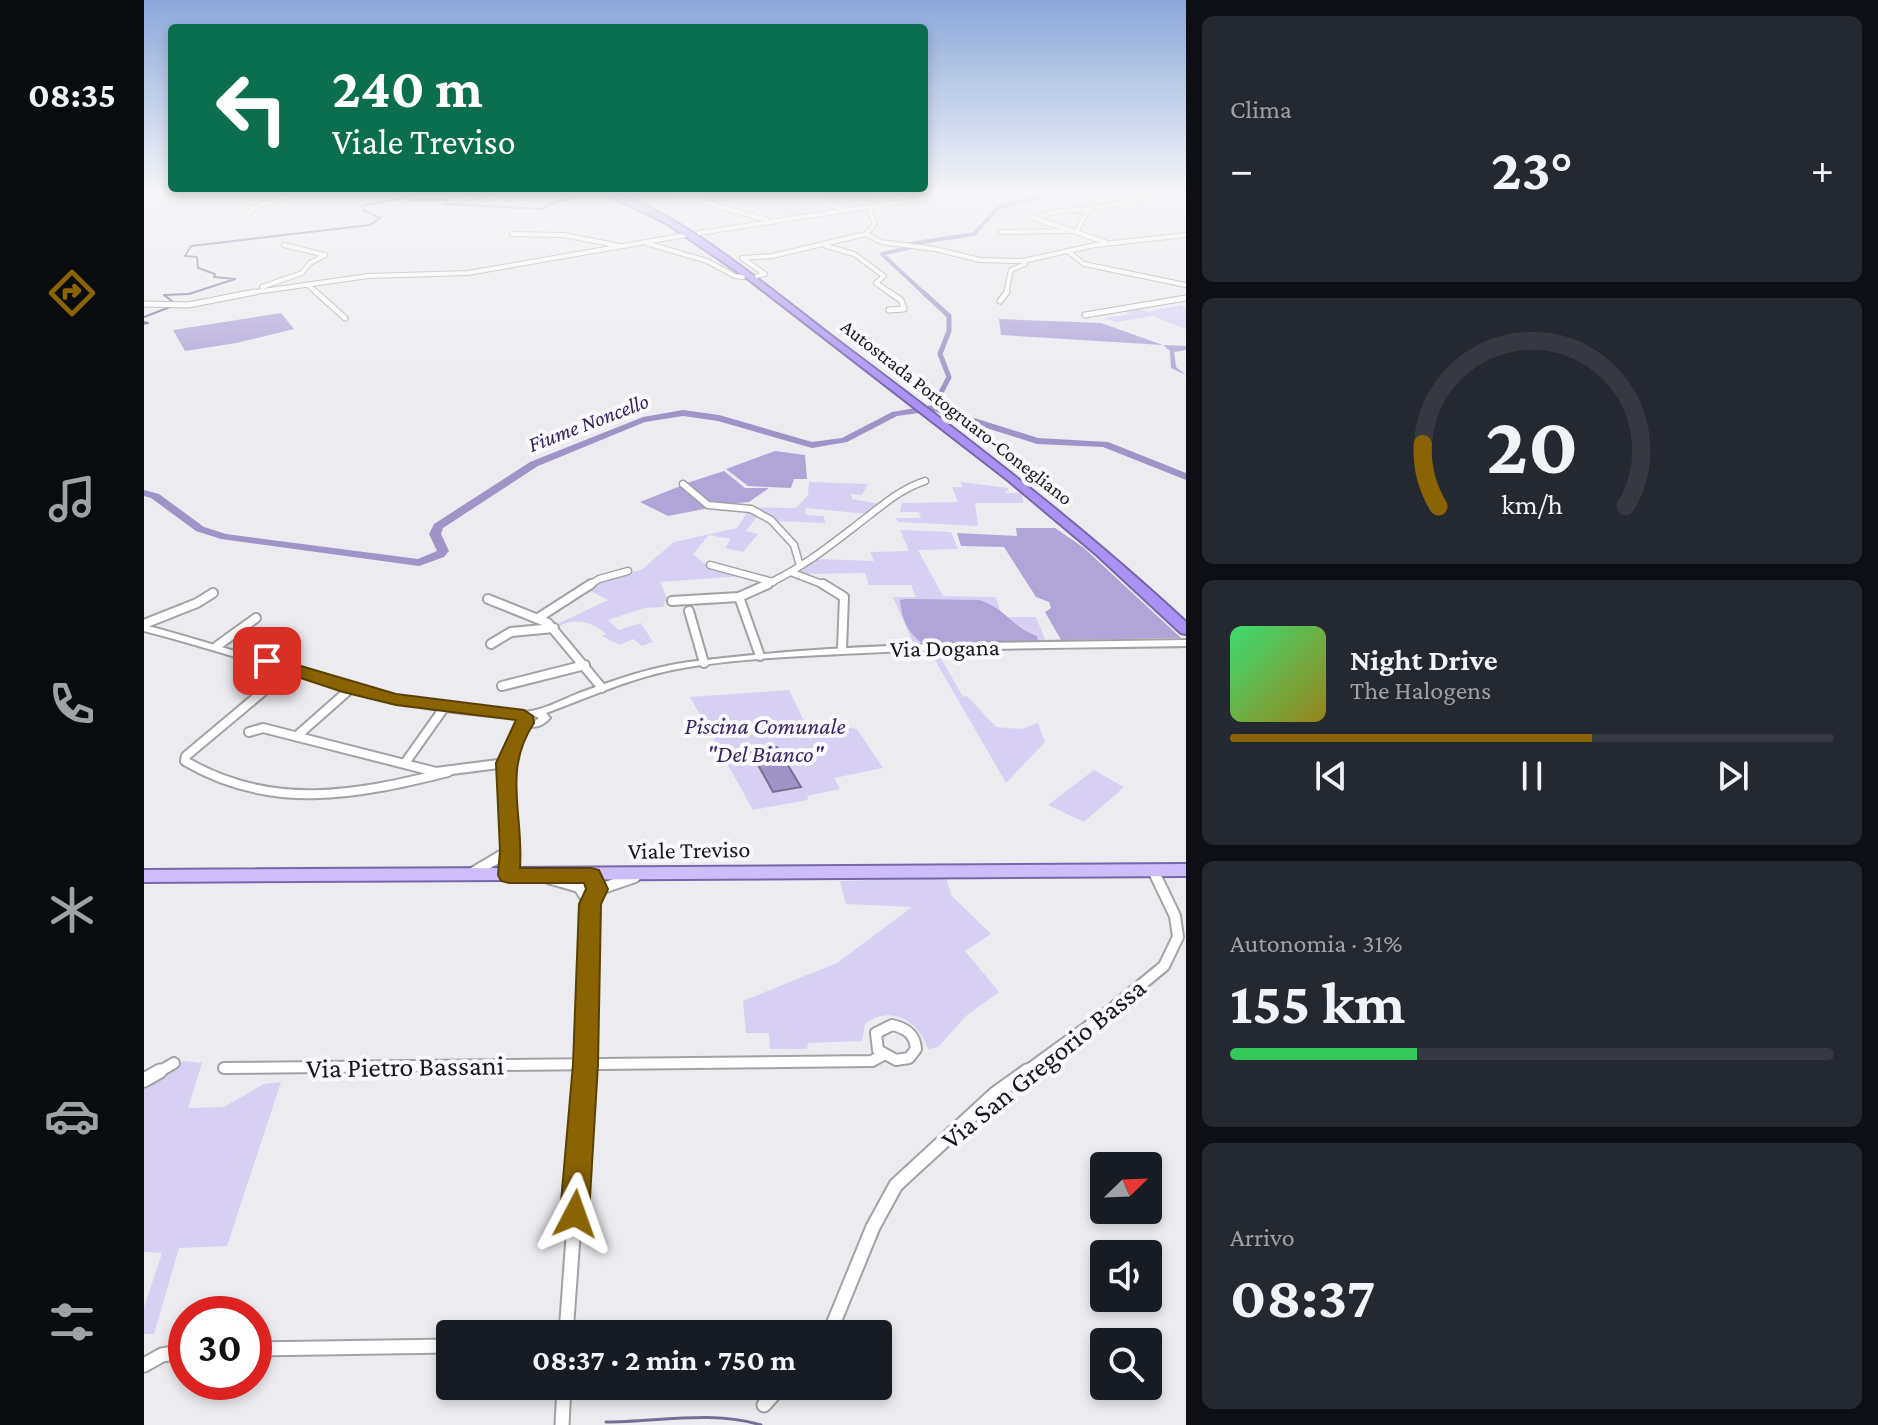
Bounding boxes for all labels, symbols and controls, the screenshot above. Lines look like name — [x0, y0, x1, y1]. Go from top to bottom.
icon: left — [200, 56, 304, 160]
text: 240 m — [332, 57, 483, 119]
text: 08:35 — [28, 75, 116, 115]
text: Clima — [1230, 95, 1292, 124]
text: Viale Treviso — [332, 122, 516, 162]
text: 23° — [1491, 135, 1573, 202]
text: − — [1230, 145, 1253, 193]
text: + — [1811, 145, 1834, 193]
icon: directions — [44, 265, 100, 321]
street label: Autostrada Portogruaro-Conegliano — [836, 315, 1077, 510]
water label: Fiume Noncello — [524, 388, 652, 457]
text: 20 — [1486, 397, 1578, 490]
icon: music — [44, 471, 100, 527]
text: km/h — [1501, 488, 1563, 520]
pin — [233, 627, 301, 695]
street label: Via Dogana — [890, 633, 1000, 662]
icon: arrive — [245, 639, 289, 683]
text: Night Drive — [1350, 643, 1498, 676]
icon: phone — [44, 676, 100, 732]
text: The Halogens — [1350, 676, 1491, 705]
park label: Piscina Comunale "Del Bianco" — [684, 712, 846, 767]
icon: previous — [1309, 754, 1353, 798]
icon: pause — [1510, 754, 1554, 798]
icon: next — [1711, 754, 1755, 798]
street label: Viale Treviso — [628, 835, 750, 864]
icon: climate — [44, 882, 100, 938]
text: Autonomia · 31% — [1230, 929, 1402, 958]
text: 155 km — [1230, 969, 1405, 1036]
street label: Via San Gregorio Bassa — [935, 971, 1152, 1155]
street label: Via Pietro Bassani — [306, 1049, 504, 1084]
icon: car — [44, 1088, 100, 1144]
north arrow — [1090, 1152, 1162, 1224]
map controls — [1090, 1152, 1162, 1400]
position arrow — [533, 1172, 617, 1256]
text: Arrivo — [1230, 1223, 1295, 1252]
button: sound — [1090, 1240, 1162, 1312]
text: 08:37 — [1230, 1263, 1376, 1330]
icon: filters — [44, 1294, 100, 1350]
speed limit sign: 30 — [168, 1296, 272, 1400]
button: search — [1090, 1328, 1162, 1400]
text: 08:37 · 2 min · 750 m — [532, 1343, 796, 1376]

